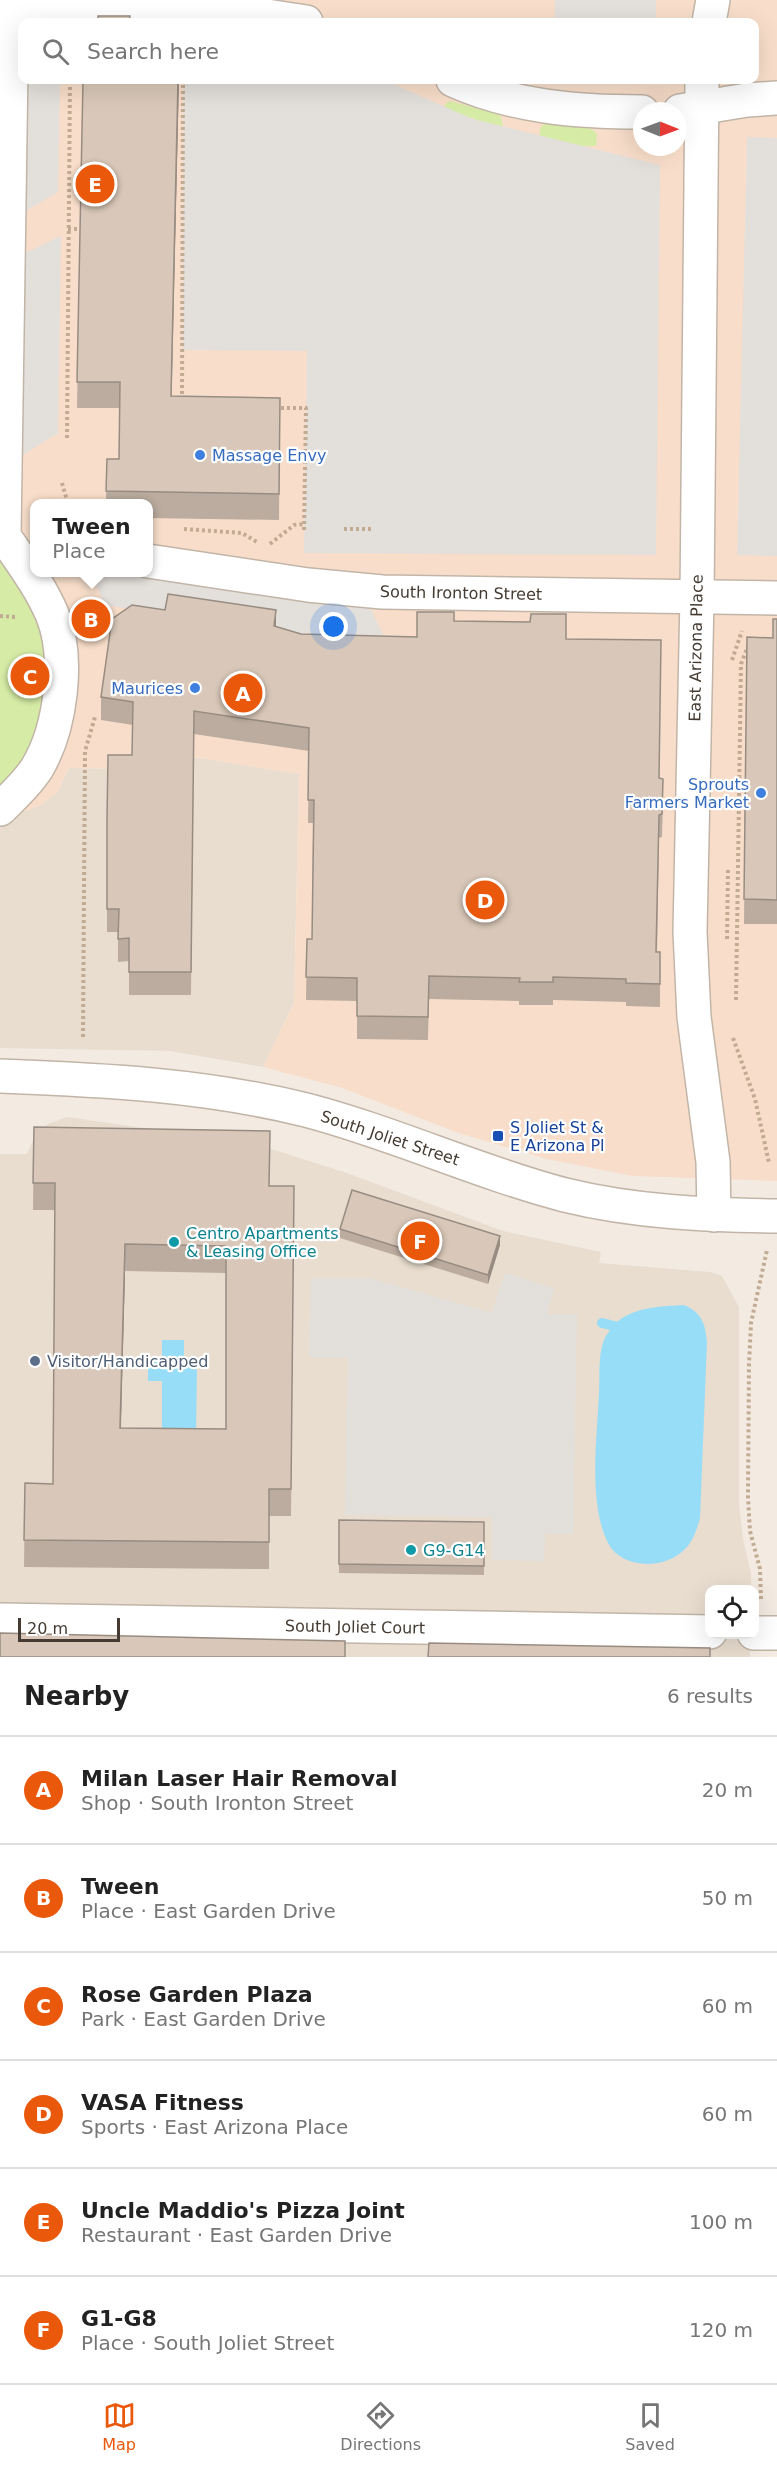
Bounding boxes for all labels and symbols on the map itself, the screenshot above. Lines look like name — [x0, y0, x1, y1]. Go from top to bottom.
north arrow — [633, 102, 687, 156]
pin: E — [76, 162, 115, 207]
place label: Massage Envy — [212, 446, 326, 465]
marker: Massage Envy — [193, 448, 207, 462]
street label: East Arizona Place — [685, 574, 707, 722]
street label: South Ironton Street — [380, 582, 542, 604]
pin: B — [72, 596, 110, 642]
your location — [319, 612, 348, 641]
pin: C — [10, 654, 50, 698]
pin: A — [224, 670, 262, 716]
place label: Maurices — [111, 679, 183, 698]
marker: Maurices — [188, 681, 202, 695]
place label: Sprouts Farmers Market — [625, 775, 749, 812]
marker: Sprouts Farmers Market — [754, 786, 768, 800]
pin: D — [466, 878, 504, 922]
street label: South Joliet Street — [318, 1107, 462, 1169]
place label: S Joliet St & E Arizona Pl — [510, 1118, 604, 1155]
marker: S Joliet St & E Arizona Pl — [491, 1129, 505, 1143]
pin: F — [400, 1218, 440, 1264]
place label: Centro Apartments & Leasing Office — [186, 1224, 338, 1261]
marker: Centro Apartments & Leasing Office — [167, 1235, 181, 1249]
place label: Visitor/Handicapped — [47, 1352, 208, 1371]
marker: Visitor/Handicapped — [28, 1354, 42, 1368]
place label: G9-G14 — [423, 1541, 485, 1560]
marker: G9-G14 — [404, 1543, 418, 1557]
scale bar — [18, 1615, 120, 1642]
street label: South Joliet Court — [285, 1616, 425, 1638]

